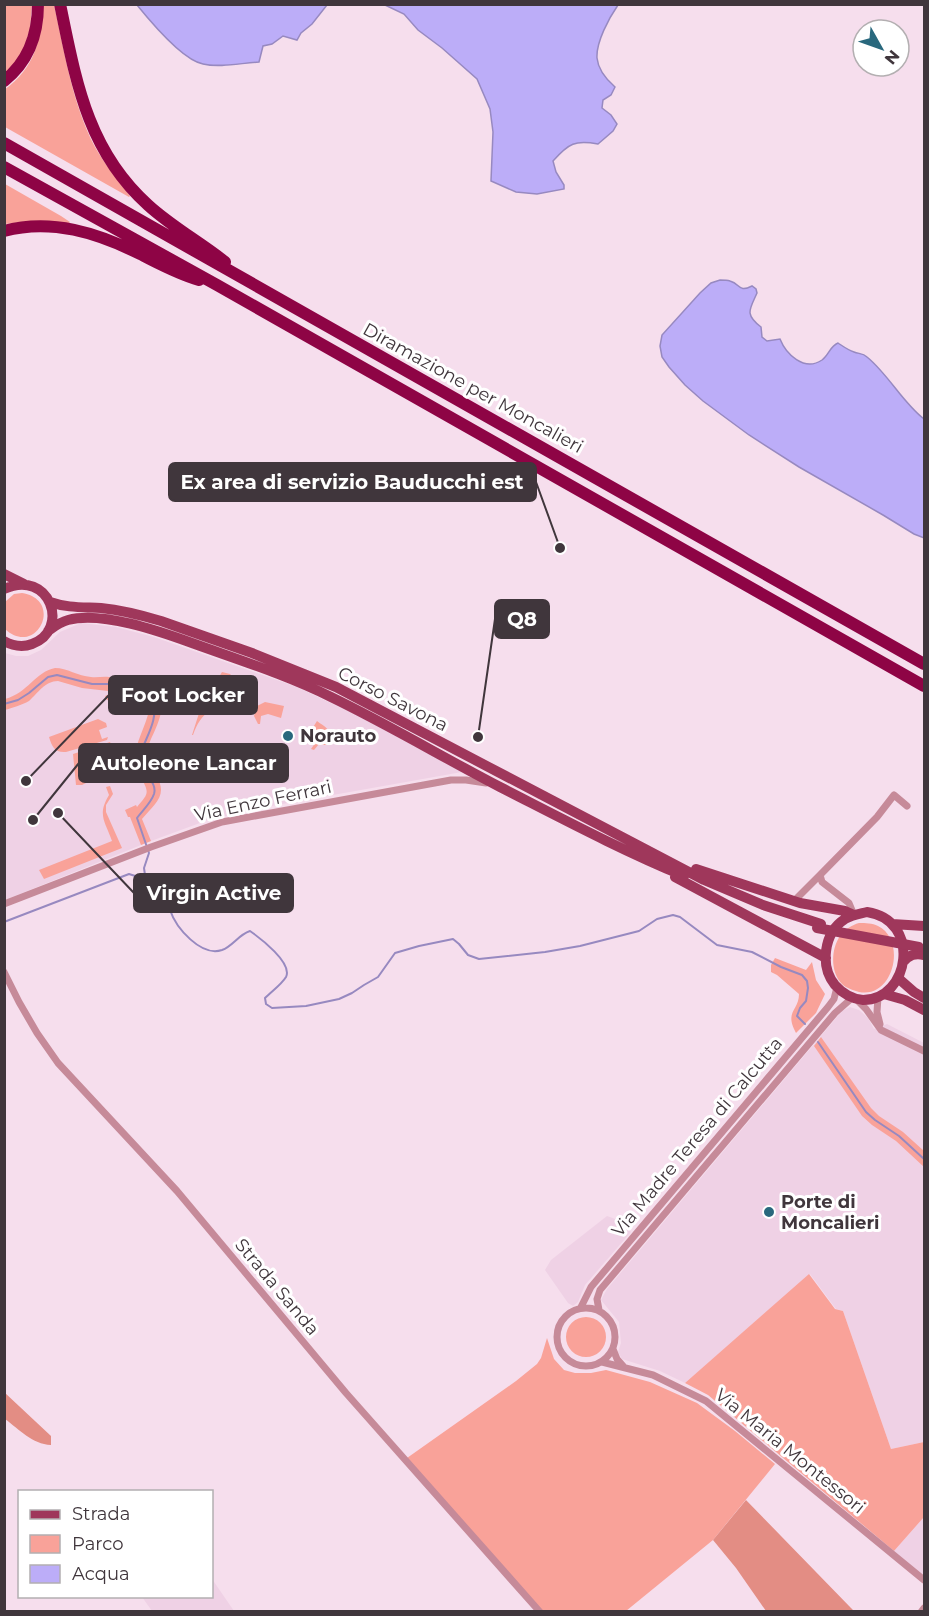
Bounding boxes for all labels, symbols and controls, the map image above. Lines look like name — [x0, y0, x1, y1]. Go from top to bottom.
north arrow — [851, 18, 911, 78]
text: N — [881, 46, 904, 68]
street label: Diramazione per Moncalieri — [359, 318, 587, 458]
callout: Ex area di servizio Bauducchi est — [169, 463, 536, 501]
text: Ex area di servizio Bauducchi est — [180, 470, 524, 494]
callout: Q8 — [495, 600, 549, 638]
text: Q8 — [507, 607, 537, 631]
street label: Corso Savona — [334, 662, 452, 736]
callout: Foot Locker — [109, 676, 257, 714]
text: Foot Locker — [121, 683, 245, 707]
place label: Norauto — [300, 725, 376, 747]
marker: Norauto — [281, 729, 295, 743]
callout: Autoleone Lancar — [79, 744, 288, 782]
text: Autoleone Lancar — [90, 751, 277, 775]
street label: Via Enzo Ferrari — [192, 776, 334, 826]
callout: Virgin Active — [134, 874, 293, 912]
text: Virgin Active — [146, 881, 282, 905]
street label: Via Madre Teresa di Calcutta — [607, 1033, 787, 1241]
place label: Porte di Moncalieri — [781, 1191, 880, 1234]
marker: Porte di Moncalieri — [762, 1205, 776, 1219]
street label: Strada Sanda — [230, 1234, 324, 1340]
street label: Via Maria Montessori — [711, 1384, 869, 1518]
legend — [18, 1490, 213, 1598]
text: Strada — [72, 1503, 130, 1525]
text: Parco — [72, 1533, 124, 1555]
text: Acqua — [72, 1563, 130, 1585]

